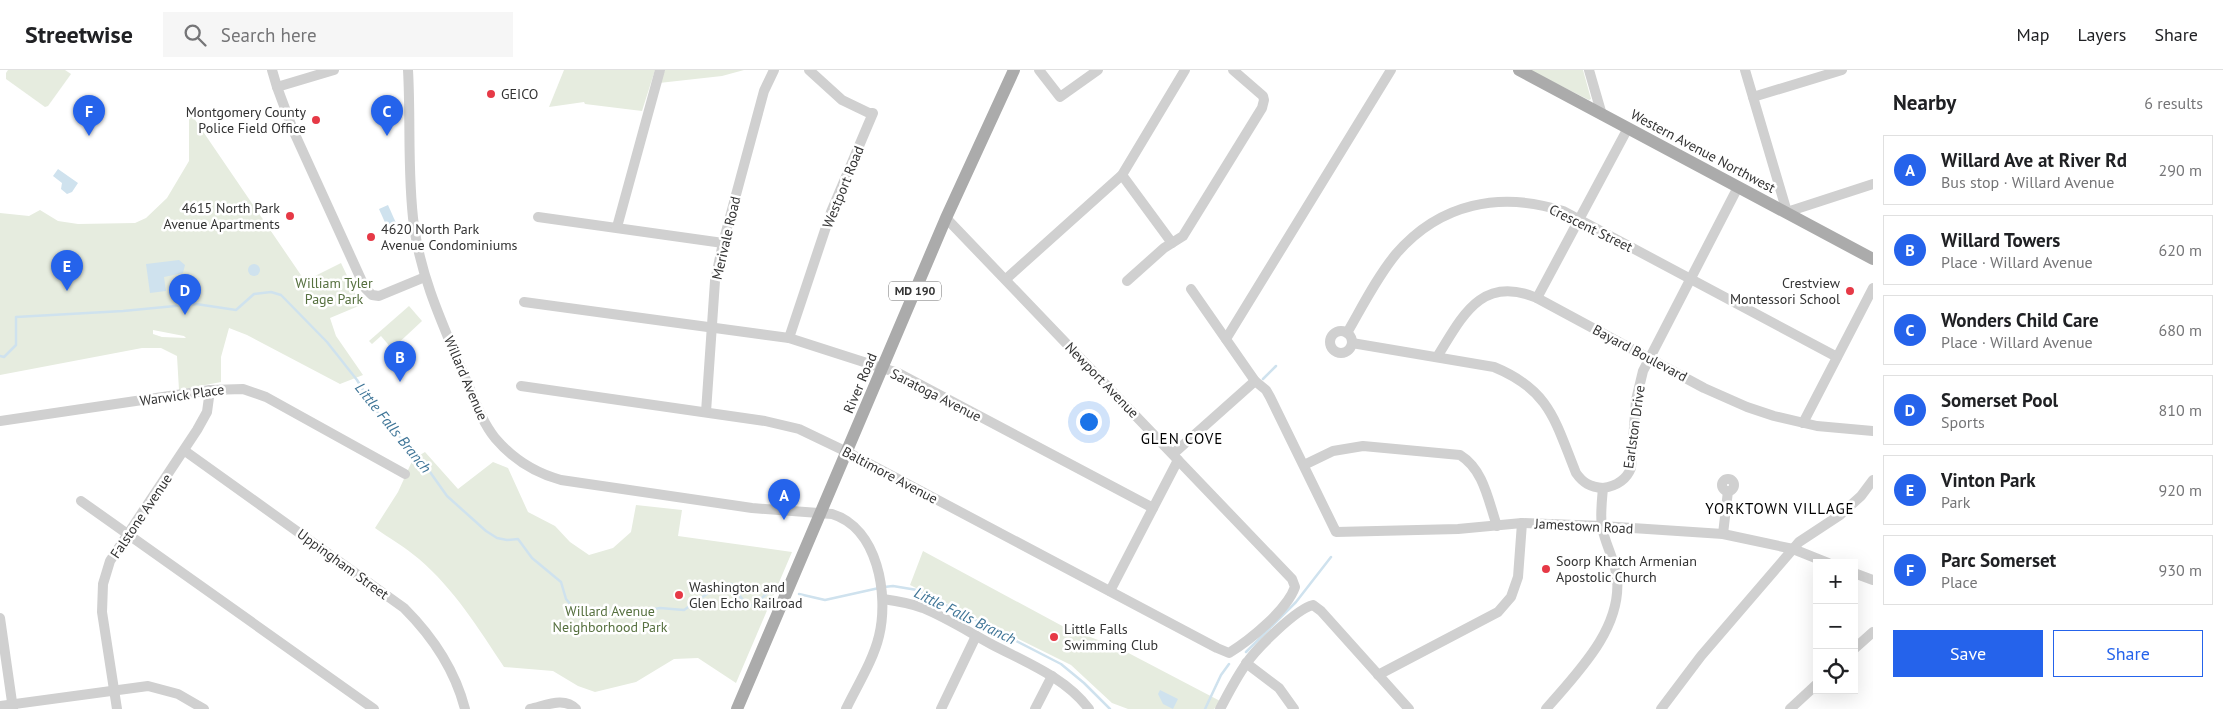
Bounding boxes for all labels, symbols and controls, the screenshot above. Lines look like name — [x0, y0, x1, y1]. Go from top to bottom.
search box — [163, 12, 513, 57]
text: Streetwise — [25, 19, 133, 50]
icon: search — [181, 21, 209, 49]
text: Search here — [221, 23, 317, 47]
text: Map — [2017, 23, 2049, 46]
text: Layers — [2077, 23, 2126, 46]
text: Share — [2154, 23, 2198, 46]
place label: GEICO — [501, 85, 538, 103]
marker: GEICO — [485, 88, 497, 100]
text: Nearby — [1893, 89, 1956, 116]
text: 6 results — [2144, 93, 2203, 113]
pin: F — [73, 95, 105, 136]
pin: C — [371, 95, 403, 136]
place label: Montgomery County Police Field Office — [186, 103, 306, 137]
street label: Western Avenue Northwest — [1628, 105, 1779, 197]
marker: Montgomery County Police Field Office — [310, 114, 322, 126]
street label: Westport Road — [818, 143, 868, 231]
text: Willard Ave at River Rd — [1941, 148, 2127, 172]
text: A — [1905, 160, 1915, 180]
text: 290 m — [2159, 160, 2202, 180]
text: Bus stop · Willard Avenue — [1941, 172, 2114, 192]
street label: Merivale Road — [708, 195, 744, 281]
place label: 4615 North Park Avenue Apartments — [164, 199, 280, 233]
street label: Crescent Street — [1546, 200, 1636, 256]
marker: 4615 North Park Avenue Apartments — [284, 210, 296, 222]
place label: 4620 North Park Avenue Condominiums — [381, 220, 518, 254]
text: Willard Towers — [1941, 228, 2060, 252]
marker: 4620 North Park Avenue Condominiums — [365, 231, 377, 243]
text: B — [1905, 240, 1915, 260]
text: 620 m — [2159, 240, 2202, 260]
pin: E — [51, 250, 83, 291]
text: Place · Willard Avenue — [1941, 252, 2093, 272]
pin: D — [169, 274, 201, 315]
park label: William Tyler Page Park — [295, 274, 373, 308]
place label: Crestview Montessori School — [1730, 274, 1841, 308]
road number: MD 190 — [889, 282, 941, 300]
marker: Crestview Montessori School — [1844, 285, 1856, 297]
text: Wonders Child Care — [1941, 308, 2099, 332]
street label: Bayard Boulevard — [1590, 320, 1690, 386]
text: C — [1906, 320, 1914, 340]
text: 680 m — [2159, 320, 2202, 340]
text: Place · Willard Avenue — [1941, 332, 2093, 352]
street label: Willard Avenue — [440, 333, 492, 423]
street label: Newport Avenue — [1061, 338, 1143, 422]
pin: B — [384, 341, 416, 382]
street label: River Road — [839, 350, 881, 416]
street label: Saratoga Avenue — [888, 364, 984, 426]
water label: Little Falls Branch — [351, 379, 436, 477]
street label: Warwick Place — [139, 380, 225, 410]
street label: Earlston Drive — [1619, 384, 1649, 470]
text: Somerset Pool — [1941, 388, 2058, 412]
text: D — [1905, 400, 1915, 420]
text: 810 m — [2159, 400, 2202, 420]
your location — [1076, 409, 1102, 435]
text: Sports — [1941, 412, 1985, 432]
district label: GLEN COVE — [1141, 429, 1223, 448]
street label: Baltimore Avenue — [839, 442, 941, 508]
text: Vinton Park — [1941, 468, 2036, 492]
street label: Falstone Avenue — [106, 470, 176, 562]
pin: A — [768, 479, 800, 520]
text: E — [1906, 480, 1914, 500]
text: 920 m — [2159, 480, 2202, 500]
text: Park — [1941, 492, 1970, 512]
district label: YORKTOWN VILLAGE — [1705, 499, 1855, 518]
street label: Jamestown Road — [1533, 514, 1634, 538]
street label: Uppingham Street — [294, 525, 392, 603]
text: Parc Somerset — [1941, 548, 2056, 572]
place label: Soorp Khatch Armenian Apostolic Church — [1556, 552, 1697, 586]
map controls — [1813, 559, 1858, 694]
button: + — [1813, 559, 1858, 604]
text: F — [1906, 560, 1914, 580]
text: 930 m — [2159, 560, 2202, 580]
marker: Soorp Khatch Armenian Apostolic Church — [1540, 563, 1552, 575]
text: Place — [1941, 572, 1978, 592]
place label: Washington and Glen Echo Railroad — [689, 578, 803, 612]
water label: Little Falls Branch — [911, 583, 1019, 648]
marker: Washington and Glen Echo Railroad — [673, 589, 685, 601]
park label: Willard Avenue Neighborhood Park — [553, 602, 668, 636]
button: − — [1813, 604, 1858, 649]
place label: Little Falls Swimming Club — [1064, 620, 1158, 654]
button: Save — [1893, 630, 2043, 677]
button: Share — [2053, 630, 2203, 677]
marker: Little Falls Swimming Club — [1048, 631, 1060, 643]
button: locate — [1813, 649, 1858, 694]

